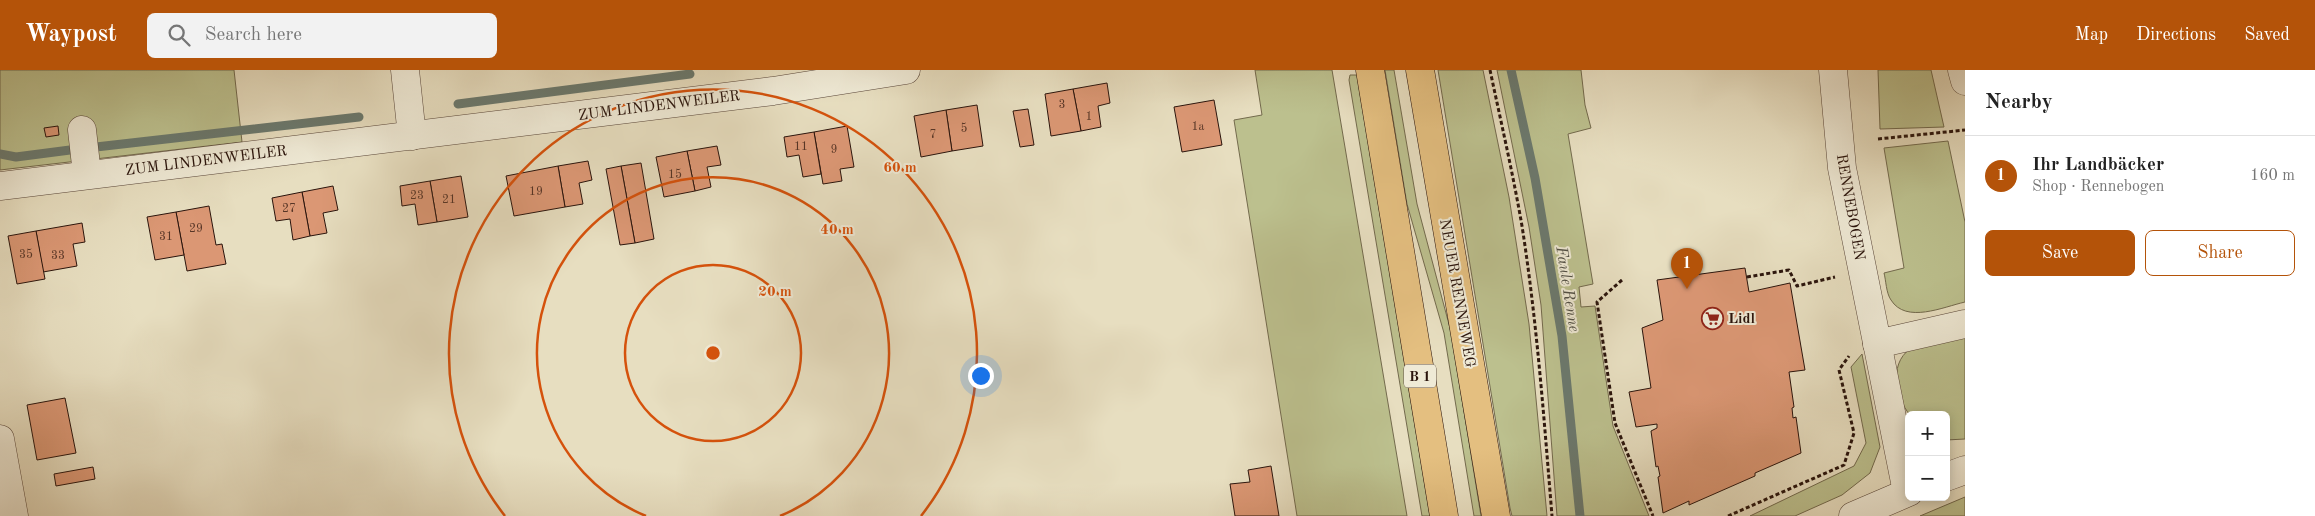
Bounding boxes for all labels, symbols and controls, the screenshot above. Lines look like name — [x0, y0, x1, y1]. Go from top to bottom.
search box — [147, 13, 497, 58]
icon: search — [165, 21, 193, 49]
text: Waypost — [25, 23, 117, 47]
text: Search here — [205, 26, 302, 45]
text: Map — [2075, 26, 2108, 44]
text: Directions — [2136, 26, 2216, 44]
text: Saved — [2244, 26, 2290, 44]
street label: ZUM LINDENWEILER — [577, 89, 741, 124]
text: Nearby — [1985, 92, 2053, 113]
house number: 3 — [1059, 99, 1065, 111]
house number: 1 — [1086, 111, 1092, 123]
house number: 1a — [1192, 121, 1205, 133]
house number: 5 — [961, 122, 968, 135]
house number: 7 — [930, 129, 936, 141]
house number: 11 — [794, 141, 808, 153]
street label: ZUM LINDENWEILER — [124, 144, 288, 179]
house number: 9 — [831, 144, 837, 156]
street label: RENNEBOGEN — [1833, 153, 1866, 262]
text: Ihr Landbäcker — [2032, 156, 2164, 175]
text: 60 m — [883, 161, 917, 176]
house number: 15 — [668, 168, 682, 181]
text: 1 — [1996, 168, 2006, 184]
text: 160 m — [2250, 168, 2295, 184]
text: Shop · Rennebogen — [2032, 179, 2165, 195]
house number: 19 — [529, 186, 543, 198]
house number: 23 — [410, 190, 424, 202]
house number: 21 — [442, 194, 456, 206]
house number: 27 — [282, 203, 296, 215]
street label: NEUER RENNEWEG — [1436, 218, 1477, 369]
house number: 29 — [189, 223, 203, 235]
text: 40 m — [820, 223, 854, 238]
button: Save — [1985, 230, 2135, 276]
button: Share — [2145, 230, 2295, 276]
house number: 31 — [159, 231, 173, 243]
water label: Faule Renne — [1552, 244, 1582, 334]
house number: 35 — [19, 248, 33, 261]
pin: 1 — [1671, 248, 1703, 289]
house number: 33 — [51, 250, 65, 262]
text: 20 m — [758, 285, 792, 300]
supermarket icon: Lidl — [1700, 306, 1724, 330]
place label: Lidl — [1728, 312, 1756, 327]
centre of rings — [704, 344, 722, 362]
your location — [968, 363, 994, 389]
road number: B 1 — [1404, 364, 1436, 388]
map controls — [1905, 411, 1950, 501]
button: + — [1905, 411, 1950, 456]
button: − — [1905, 456, 1950, 501]

